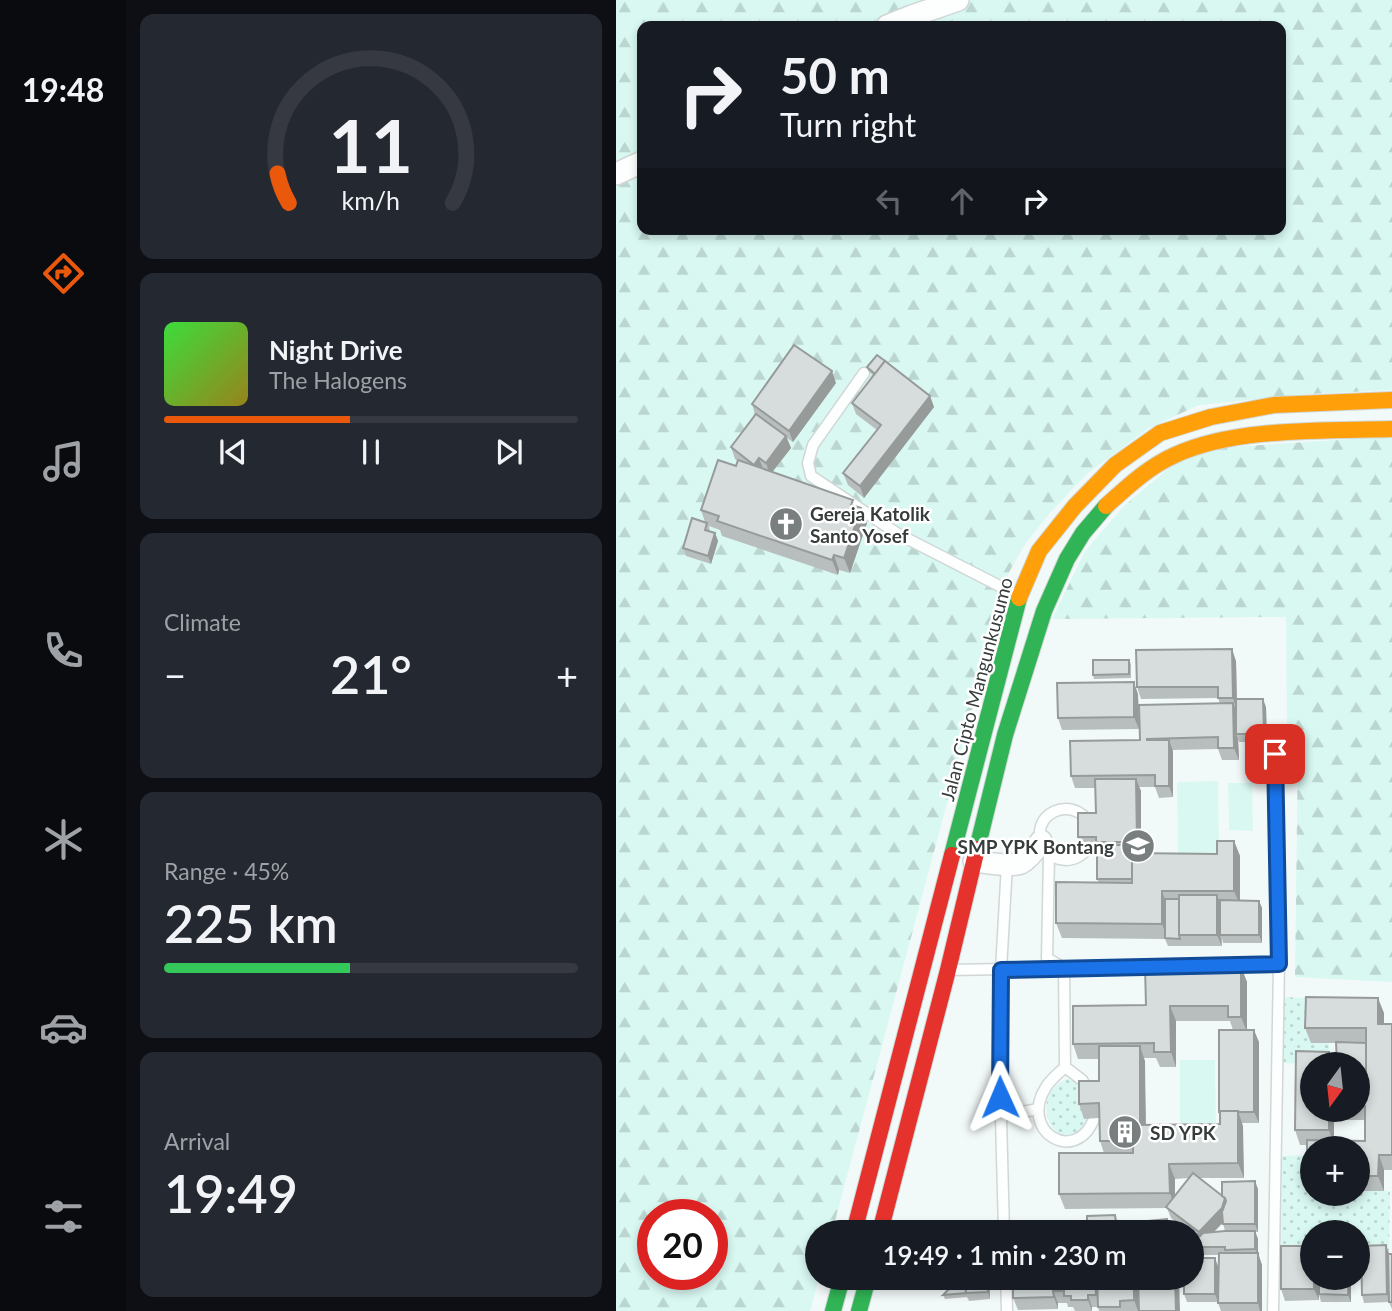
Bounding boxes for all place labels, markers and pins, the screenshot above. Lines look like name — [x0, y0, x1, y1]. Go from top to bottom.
place label: Gereja Katolik Santo Yosef — [810, 502, 931, 547]
church icon: Gereja Katolik Santo Yosef — [767, 505, 805, 543]
pin — [1245, 724, 1305, 784]
school or university icon: SMP YPK Bontang — [1119, 827, 1157, 865]
place label: SMP YPK Bontang — [957, 835, 1114, 858]
building icon: SD YPK — [1106, 1113, 1144, 1151]
place label: SD YPK — [1150, 1121, 1217, 1144]

